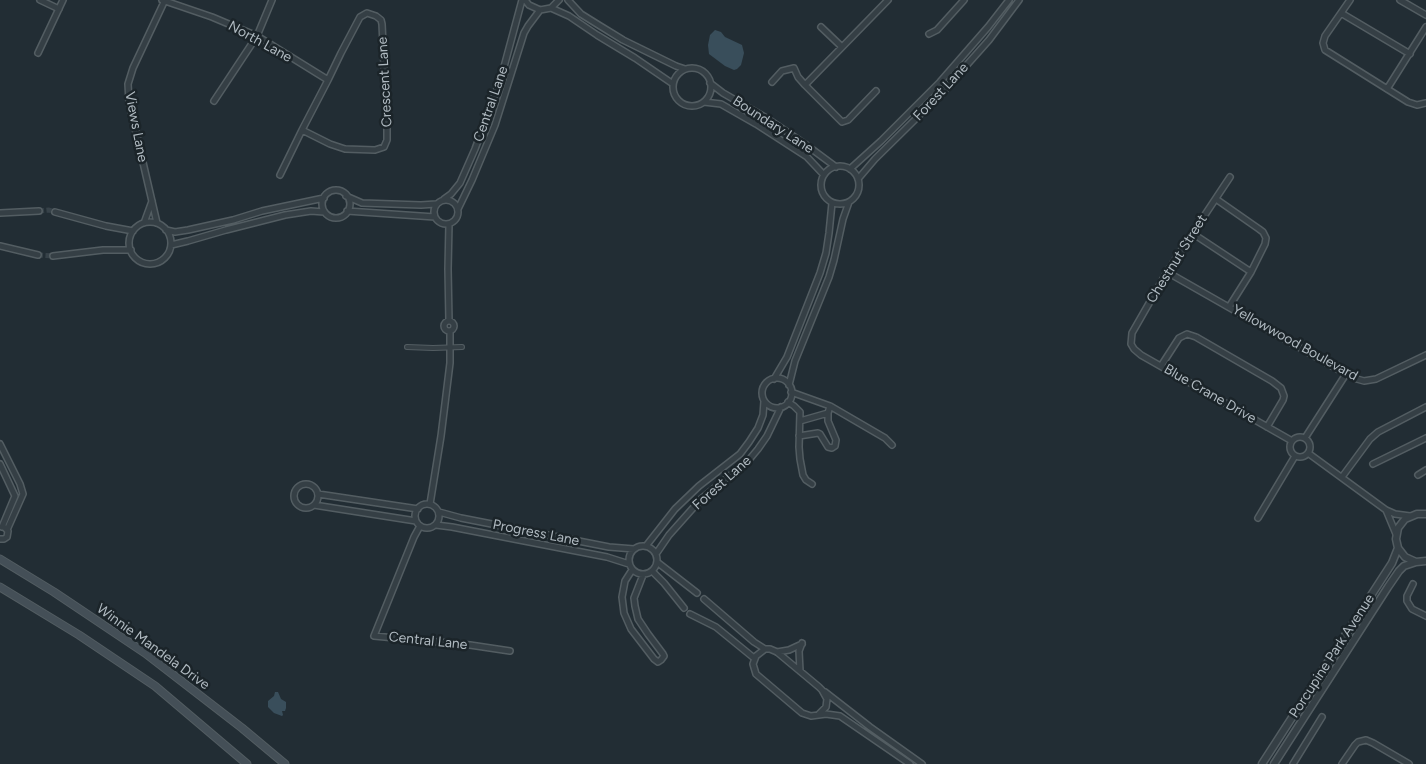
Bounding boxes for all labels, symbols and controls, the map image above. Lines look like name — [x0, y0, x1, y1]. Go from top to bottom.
street label: North Lane — [225, 18, 295, 66]
street label: Crescent Lane — [374, 36, 396, 128]
street label: Forest Lane — [910, 60, 972, 124]
street label: Central Lane — [470, 64, 512, 144]
street label: Views Lane — [121, 90, 151, 164]
street label: Boundary Lane — [729, 93, 817, 157]
street label: Chestnut Street — [1143, 212, 1211, 306]
street label: Yellowwood Boulevard — [1229, 301, 1361, 385]
street label: Blue Crane Drive — [1161, 361, 1259, 427]
street label: Forest Lane — [689, 452, 755, 514]
street label: Progress Lane — [491, 516, 581, 550]
street label: Porcupine Park Avenue — [1286, 591, 1378, 721]
street label: Winnie Mandela Drive — [93, 600, 213, 694]
street label: Central Lane — [388, 629, 468, 653]

